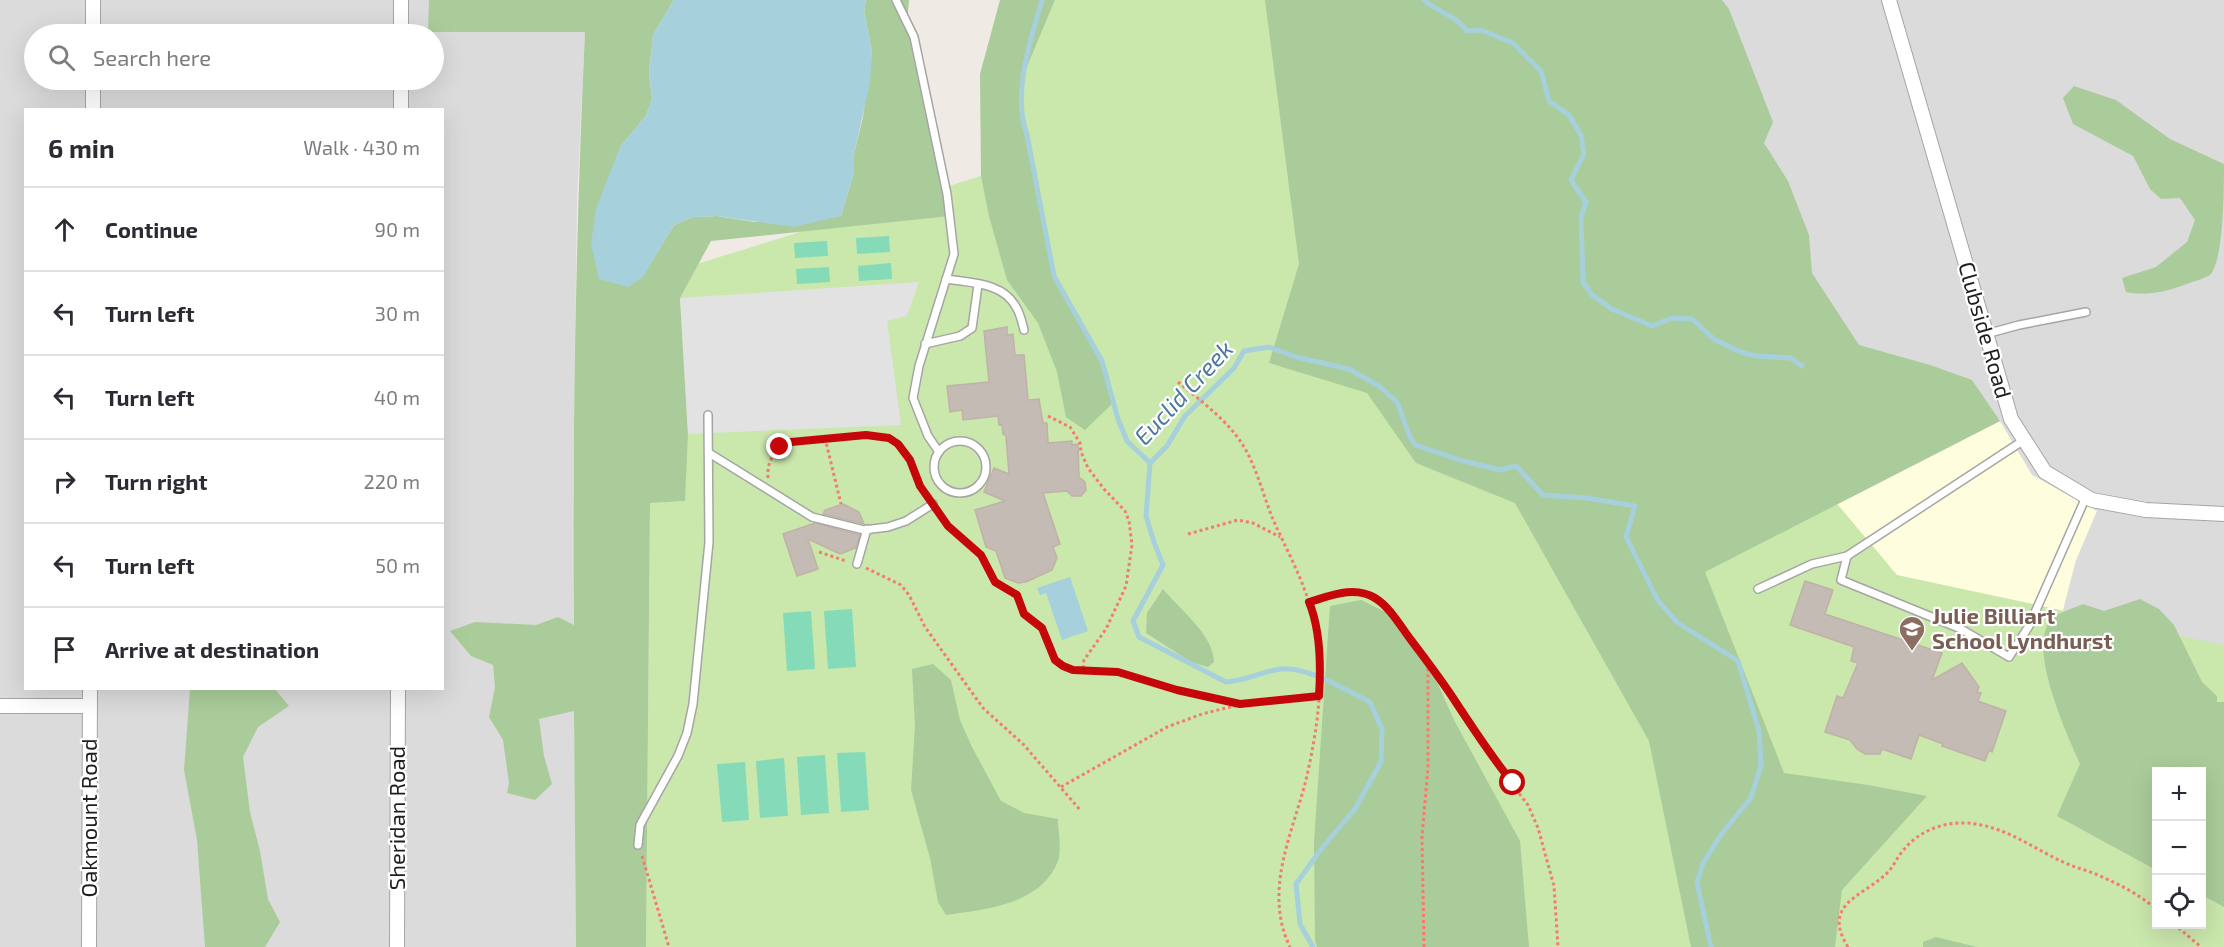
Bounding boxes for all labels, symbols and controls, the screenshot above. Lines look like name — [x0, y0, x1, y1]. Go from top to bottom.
search box — [24, 24, 444, 90]
icon: search — [45, 41, 78, 74]
text: Search here — [93, 44, 211, 70]
text: 6 min — [48, 132, 115, 163]
text: Walk · 430 m — [303, 135, 420, 159]
icon: ahead — [48, 213, 81, 246]
text: Continue — [105, 216, 198, 242]
text: 90 m — [375, 217, 420, 241]
street label: Clubside Road — [1954, 258, 2018, 401]
icon: left — [48, 297, 81, 330]
text: Turn left — [105, 300, 194, 326]
text: 30 m — [375, 301, 420, 325]
water label: Euclid Creek — [1127, 334, 1238, 450]
icon: left — [48, 381, 81, 414]
text: Turn left — [105, 384, 194, 410]
text: 40 m — [374, 385, 420, 409]
route end — [766, 433, 792, 459]
icon: right — [48, 465, 81, 498]
text: Turn right — [105, 468, 207, 494]
text: 220 m — [363, 469, 420, 493]
icon: left — [48, 549, 81, 582]
text: Turn left — [105, 552, 194, 578]
text: 50 m — [375, 553, 420, 577]
place label: Julie Billiart School Lyndhurst — [1932, 602, 2112, 654]
school or university icon: Julie Billiart School Lyndhurst — [1897, 614, 1927, 652]
icon: arrive — [48, 633, 81, 666]
text: Arrive at destination — [105, 636, 319, 662]
street label: Oakmount Road — [75, 738, 101, 898]
street label: Sheridan Road — [383, 746, 409, 890]
map controls — [2152, 767, 2206, 929]
button: + — [2152, 767, 2206, 821]
route start — [1499, 769, 1525, 795]
button: − — [2152, 821, 2206, 875]
button: locate — [2152, 875, 2206, 929]

